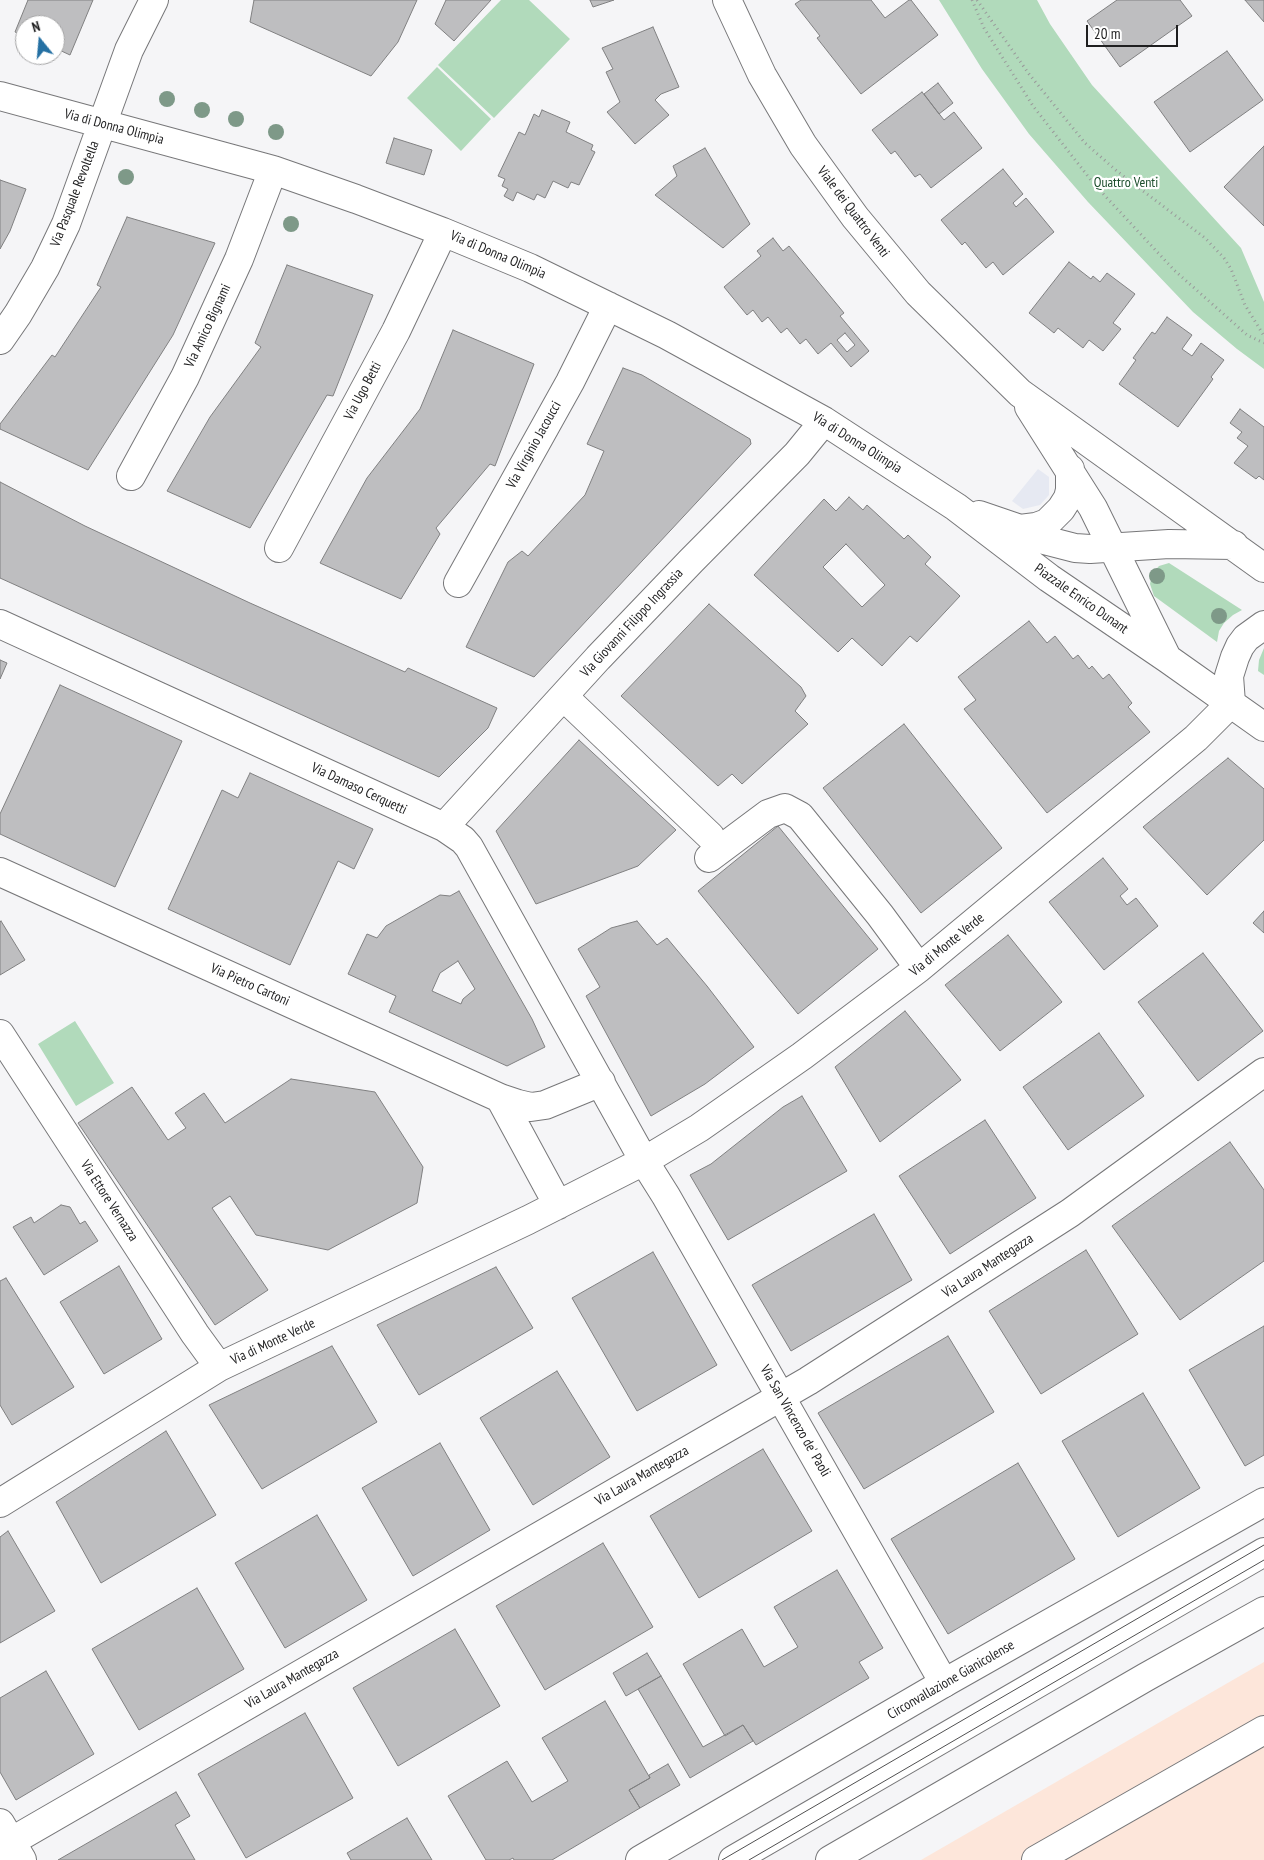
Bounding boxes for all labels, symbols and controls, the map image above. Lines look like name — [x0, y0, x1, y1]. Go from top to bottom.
north arrow — [15, 15, 65, 65]
scale bar — [1089, 15, 1182, 47]
text: N — [30, 17, 42, 36]
text: 20 m — [1094, 24, 1120, 43]
street label: Via di Donna Olimpia — [62, 106, 166, 148]
street label: Via Pasquale Revoltella — [47, 139, 103, 249]
street label: Viale dei Quattro Venti — [813, 163, 893, 261]
park label: Quattro Venti — [1094, 175, 1158, 191]
street label: Via di Donna Olimpia — [448, 227, 548, 283]
street label: Via Amico Bignami — [181, 282, 235, 370]
street label: Via Ugo Betti — [341, 359, 385, 423]
street label: Via Virginio Jacoucci — [503, 398, 565, 492]
street label: Via di Donna Olimpia — [809, 409, 905, 477]
street label: Piazzale Enrico Dunant — [1031, 560, 1131, 638]
street label: Via Giovanni Filippo Ingrassia — [577, 565, 687, 681]
street label: Via Damaso Cerquetti — [308, 759, 410, 819]
street label: Via di Monte Verde — [906, 910, 988, 980]
street label: Via Pietro Cartoni — [208, 960, 292, 1010]
street label: Via Ettore Vernazza — [77, 1157, 141, 1245]
street label: Via Laura Mantegazza — [939, 1230, 1037, 1302]
street label: Via di Monte Verde — [228, 1315, 318, 1369]
street label: Via San Vincenzo de' Paoli — [756, 1362, 834, 1480]
street label: Via Laura Mantegazza — [592, 1442, 692, 1510]
street label: Circonvallazione Gianicolense — [885, 1637, 1017, 1723]
street label: Via Laura Mantegazza — [242, 1645, 342, 1713]

